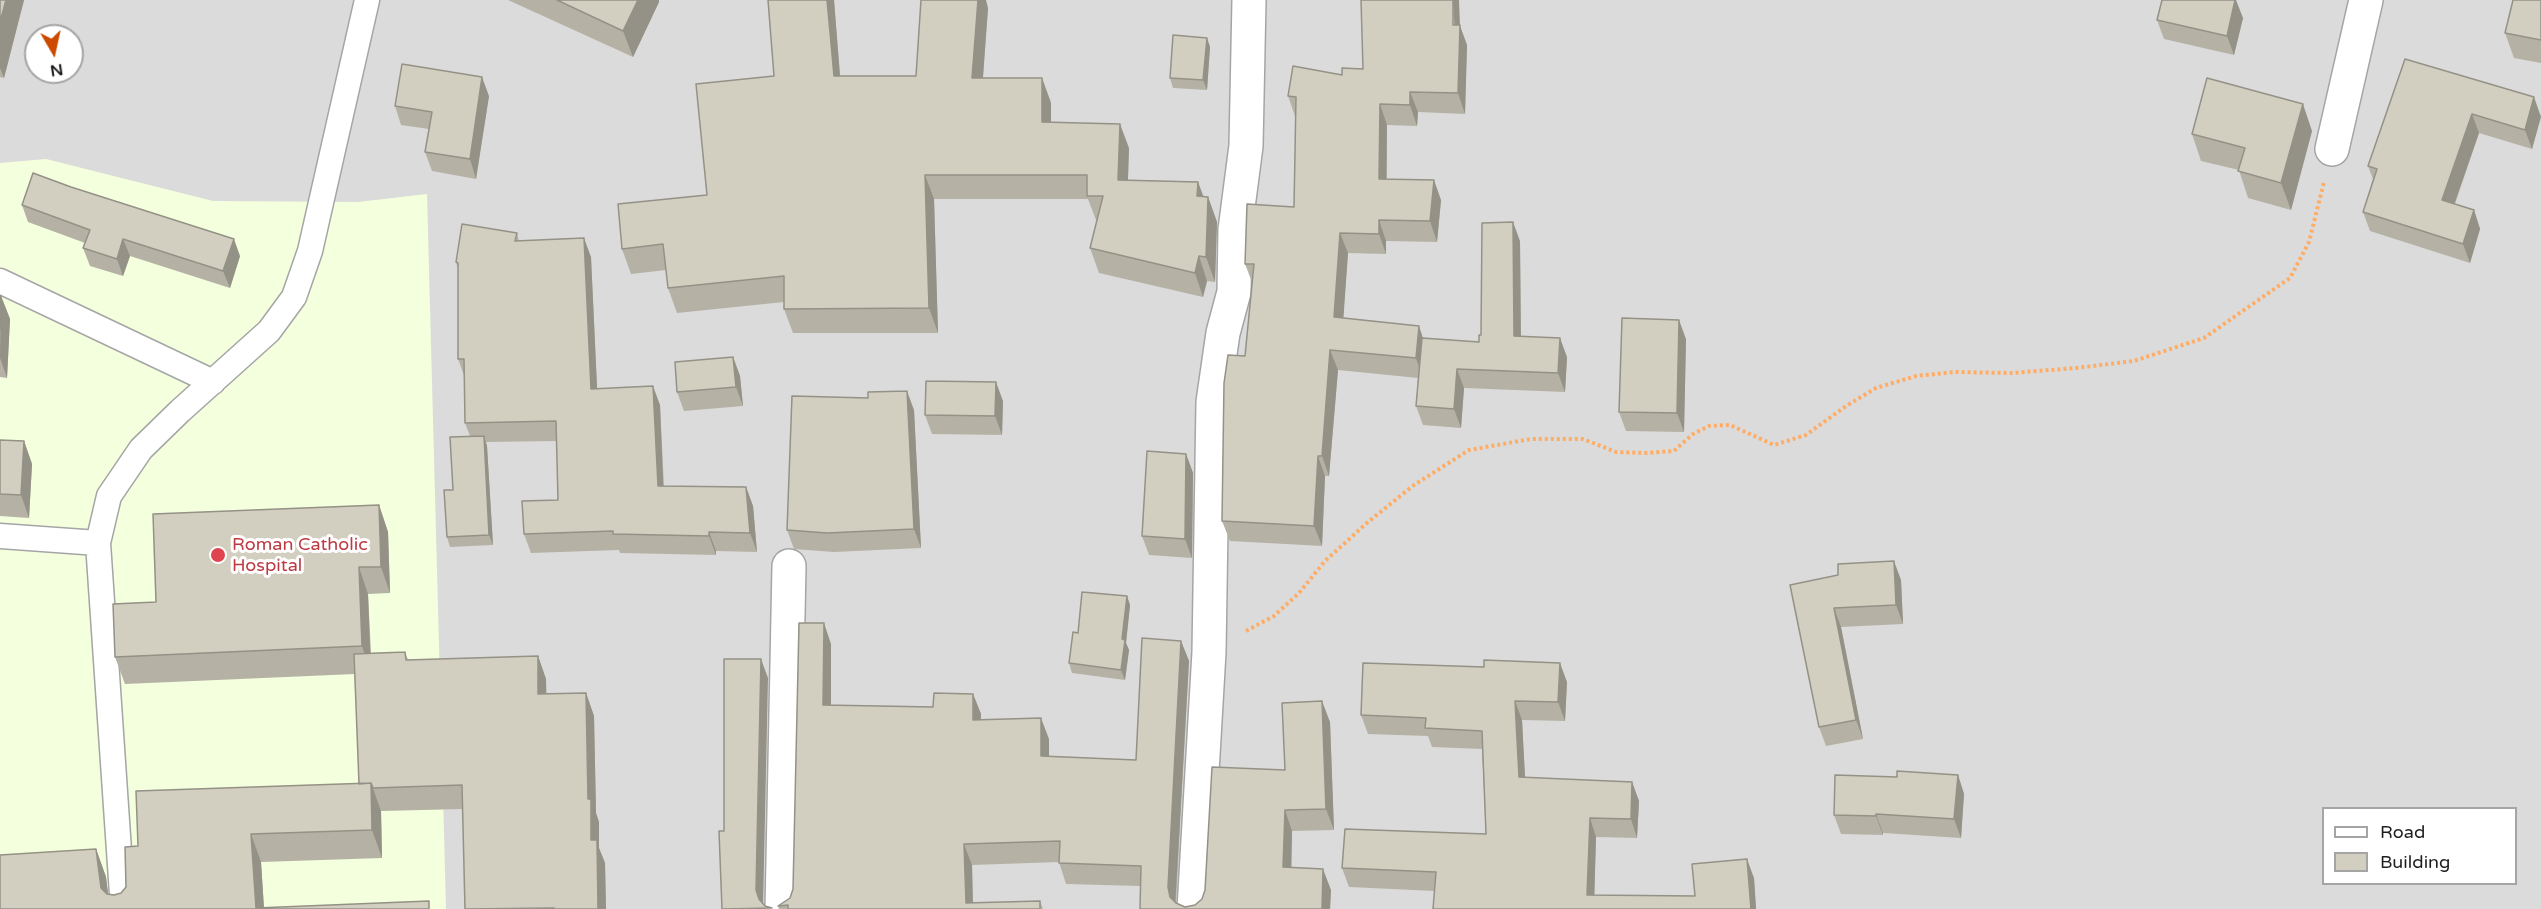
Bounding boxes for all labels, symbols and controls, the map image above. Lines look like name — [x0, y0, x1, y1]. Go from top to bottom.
north arrow — [24, 24, 84, 84]
text: N — [49, 59, 64, 81]
place label: Roman Catholic Hospital — [232, 534, 368, 576]
marker: Roman Catholic Hospital — [209, 546, 227, 564]
legend — [2322, 807, 2517, 885]
text: Road — [2380, 821, 2425, 843]
text: Building — [2380, 851, 2450, 873]

